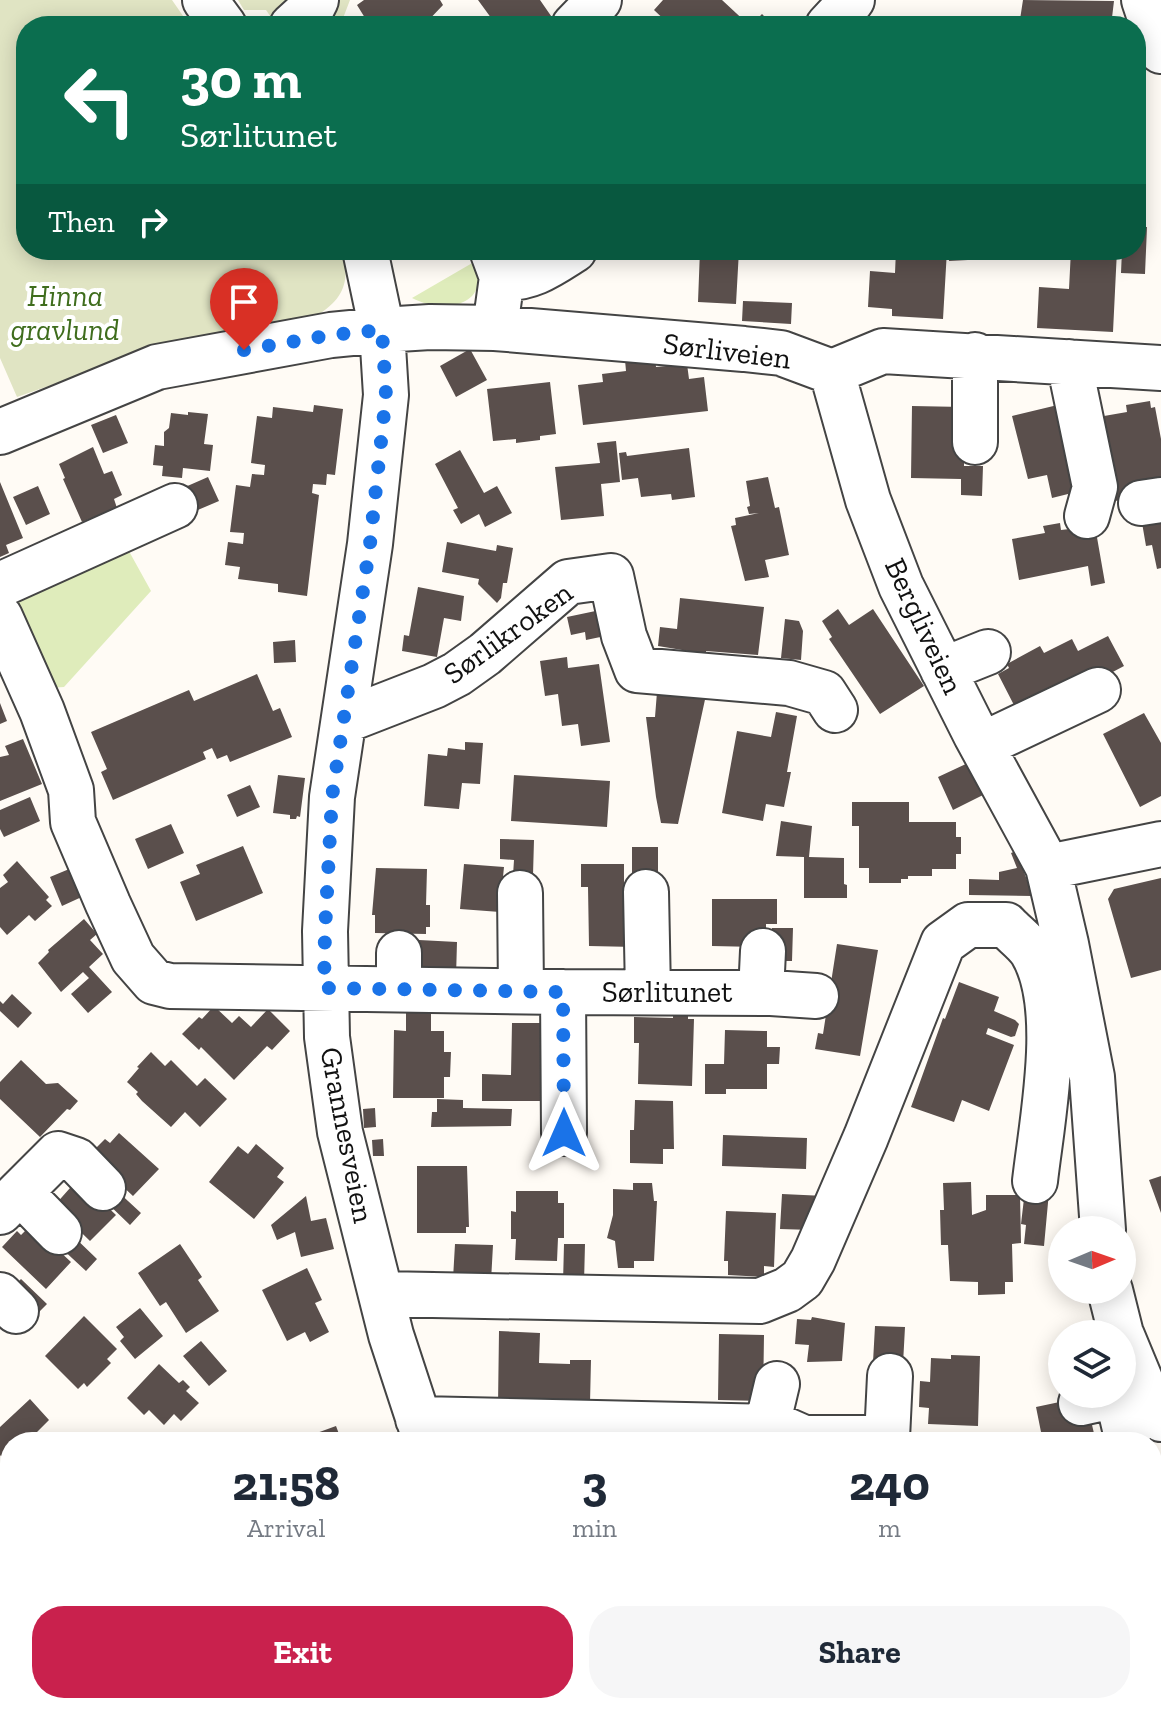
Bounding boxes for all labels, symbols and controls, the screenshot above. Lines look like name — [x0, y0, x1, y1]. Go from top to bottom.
text: 30 m — [180, 45, 302, 112]
icon: left — [48, 48, 152, 152]
text: Sørlitunet — [180, 113, 337, 156]
icon: right — [131, 200, 175, 244]
text: Then — [48, 204, 115, 240]
pin — [210, 268, 278, 350]
park label: Hinna gravlund — [11, 278, 119, 348]
icon: arrive — [222, 280, 266, 324]
street label: Sørliveien — [661, 325, 793, 377]
street label: Bergliveien — [877, 552, 971, 700]
street label: Sørlikroken — [437, 574, 579, 692]
street label: Sørlitunet — [602, 974, 732, 1010]
street label: Grannesveien — [312, 1044, 382, 1226]
position arrow — [522, 1091, 606, 1175]
north arrow — [1048, 1216, 1136, 1304]
map controls — [1048, 1216, 1136, 1408]
button: layers — [1048, 1320, 1136, 1408]
text: 21:58 — [232, 1455, 340, 1512]
text: 3 — [582, 1455, 607, 1512]
text: 240 — [849, 1455, 930, 1512]
text: Arrival — [247, 1512, 325, 1544]
text: min — [572, 1512, 617, 1544]
text: m — [878, 1512, 901, 1544]
button: Exit — [32, 1606, 573, 1698]
button: Share — [589, 1606, 1130, 1698]

